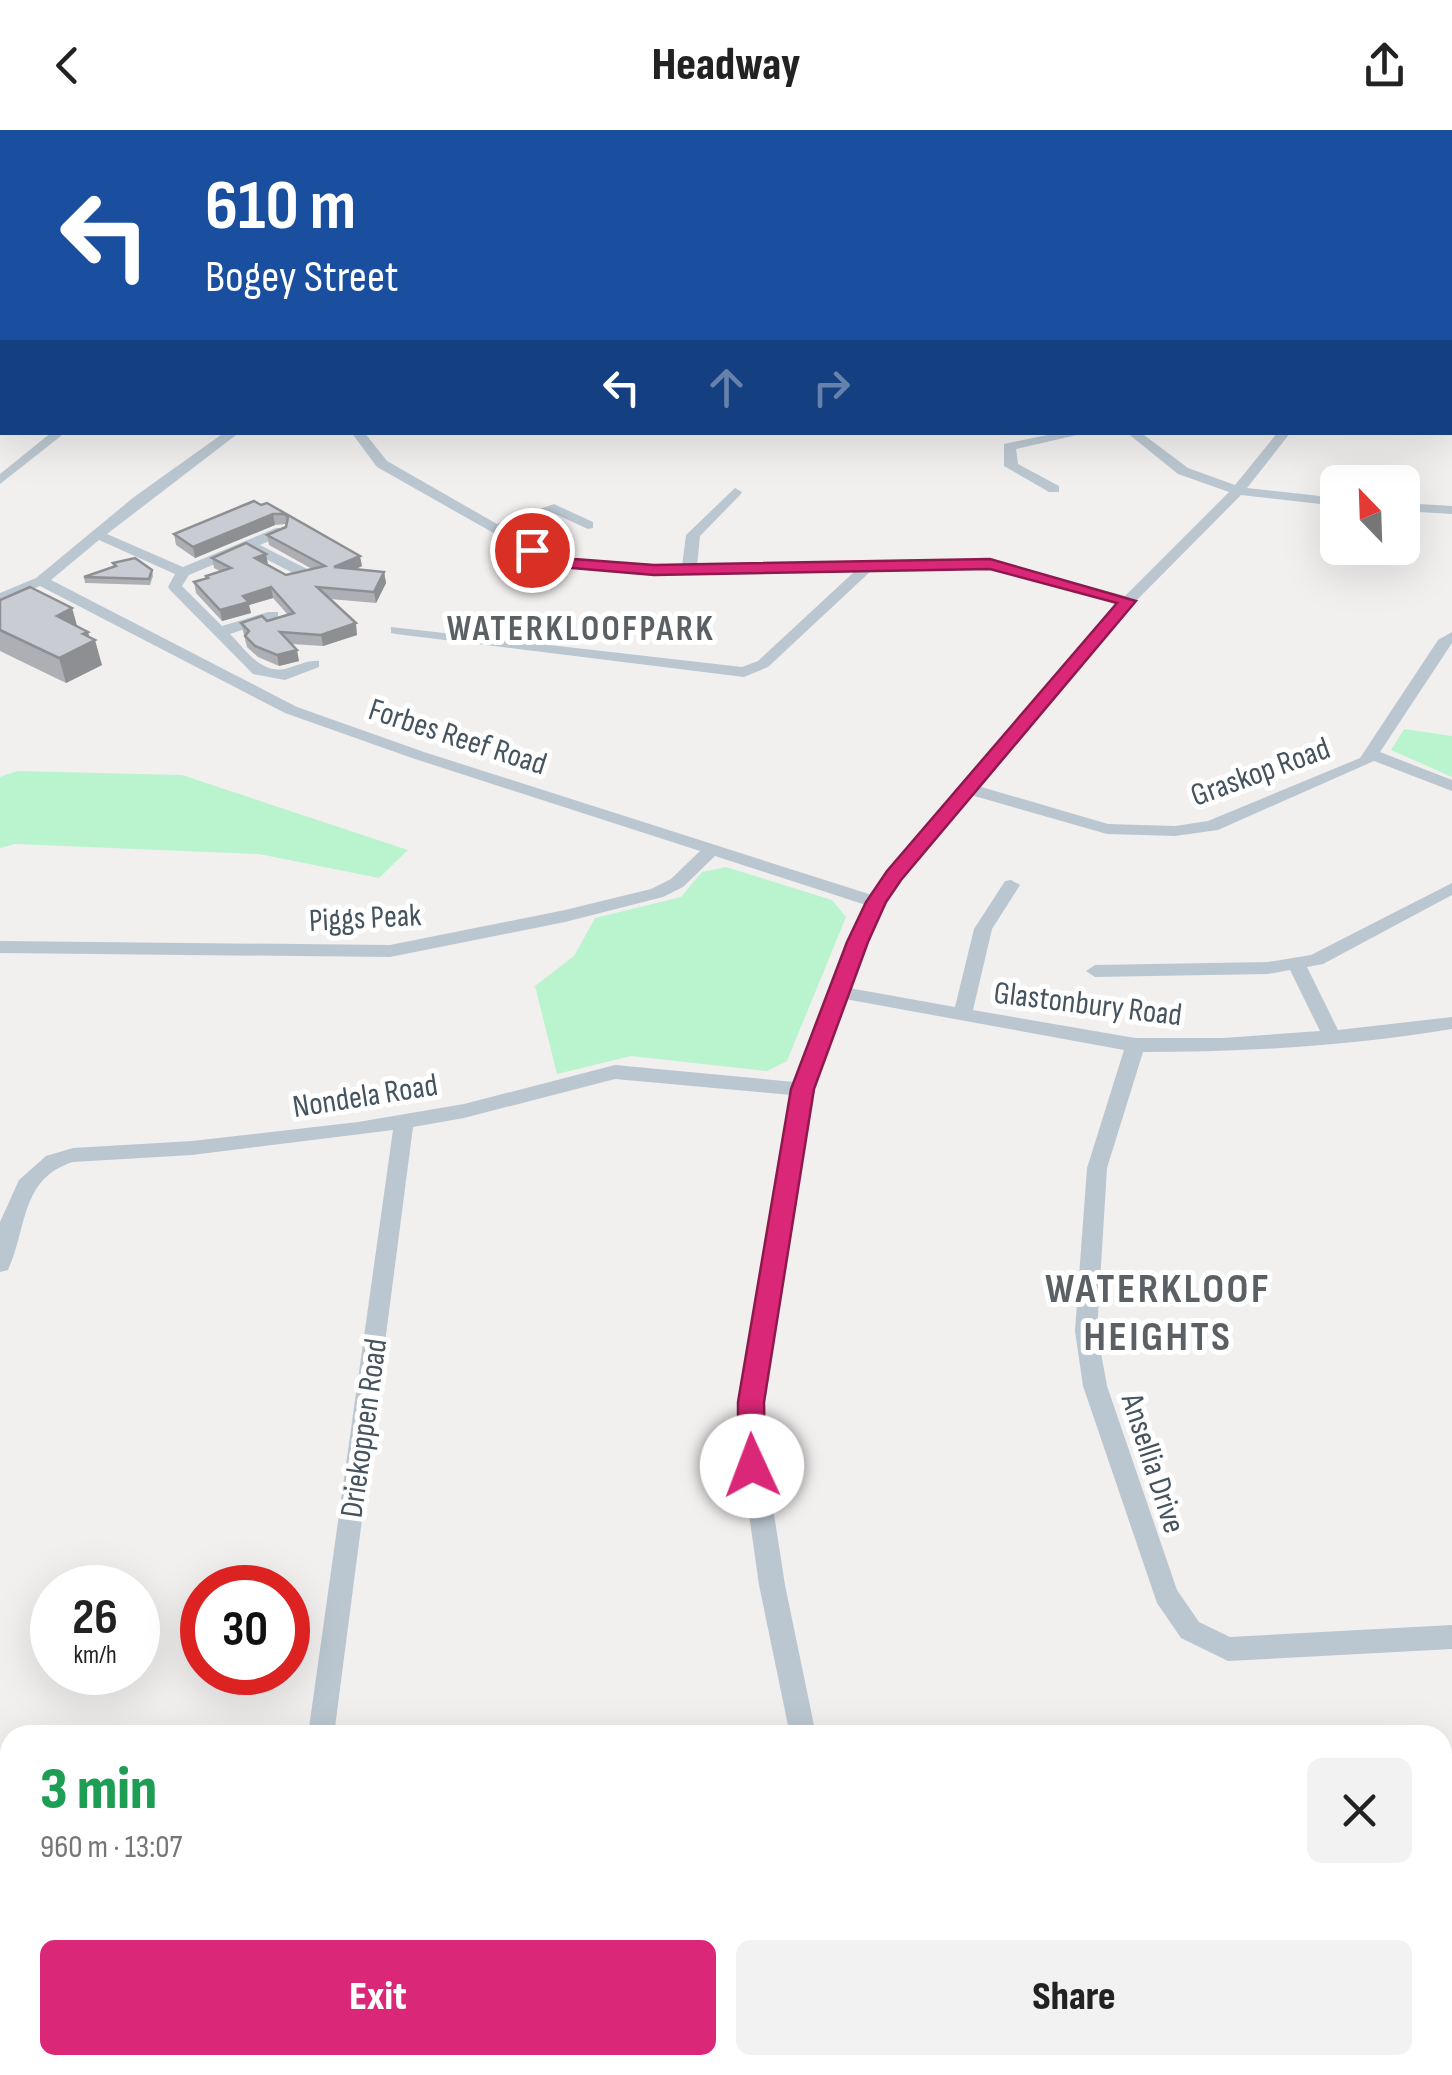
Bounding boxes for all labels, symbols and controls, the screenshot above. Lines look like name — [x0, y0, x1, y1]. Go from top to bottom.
icon: back — [40, 38, 95, 93]
text: Headway — [652, 38, 800, 93]
icon: share — [1357, 38, 1412, 93]
text: 610 m — [205, 165, 356, 249]
icon: left — [40, 170, 170, 300]
text: Bogey Street — [205, 250, 399, 305]
icon: left — [594, 360, 649, 415]
icon: ahead — [699, 360, 754, 415]
icon: right — [804, 360, 859, 415]
north arrow — [1320, 465, 1420, 565]
map controls — [1320, 465, 1420, 565]
pin — [490, 508, 575, 593]
icon: arrive — [505, 523, 560, 578]
district label: WATERKLOOFPARK — [447, 608, 715, 651]
street label: Forbes Reef Road — [364, 690, 551, 785]
street label: Graskop Road — [1186, 729, 1335, 816]
street label: Piggs Peak — [308, 896, 422, 941]
street label: Glastonbury Road — [992, 974, 1184, 1035]
street label: Nondela Road — [290, 1066, 440, 1127]
district label: WATERKLOOF HEIGHTS — [1045, 1264, 1271, 1363]
street label: Driekoppen Road — [333, 1336, 396, 1520]
street label: Ansellia Drive — [1111, 1388, 1193, 1538]
position arrow — [700, 1414, 804, 1518]
speed limit sign: 30 — [180, 1565, 310, 1695]
text: 26 — [72, 1588, 118, 1648]
text: km/h — [73, 1640, 117, 1671]
text: 3 min — [40, 1754, 157, 1826]
button: close — [1307, 1758, 1412, 1863]
text: 960 m · 13:07 — [40, 1828, 182, 1867]
button: Exit — [40, 1940, 716, 2055]
button: Share — [736, 1940, 1412, 2055]

